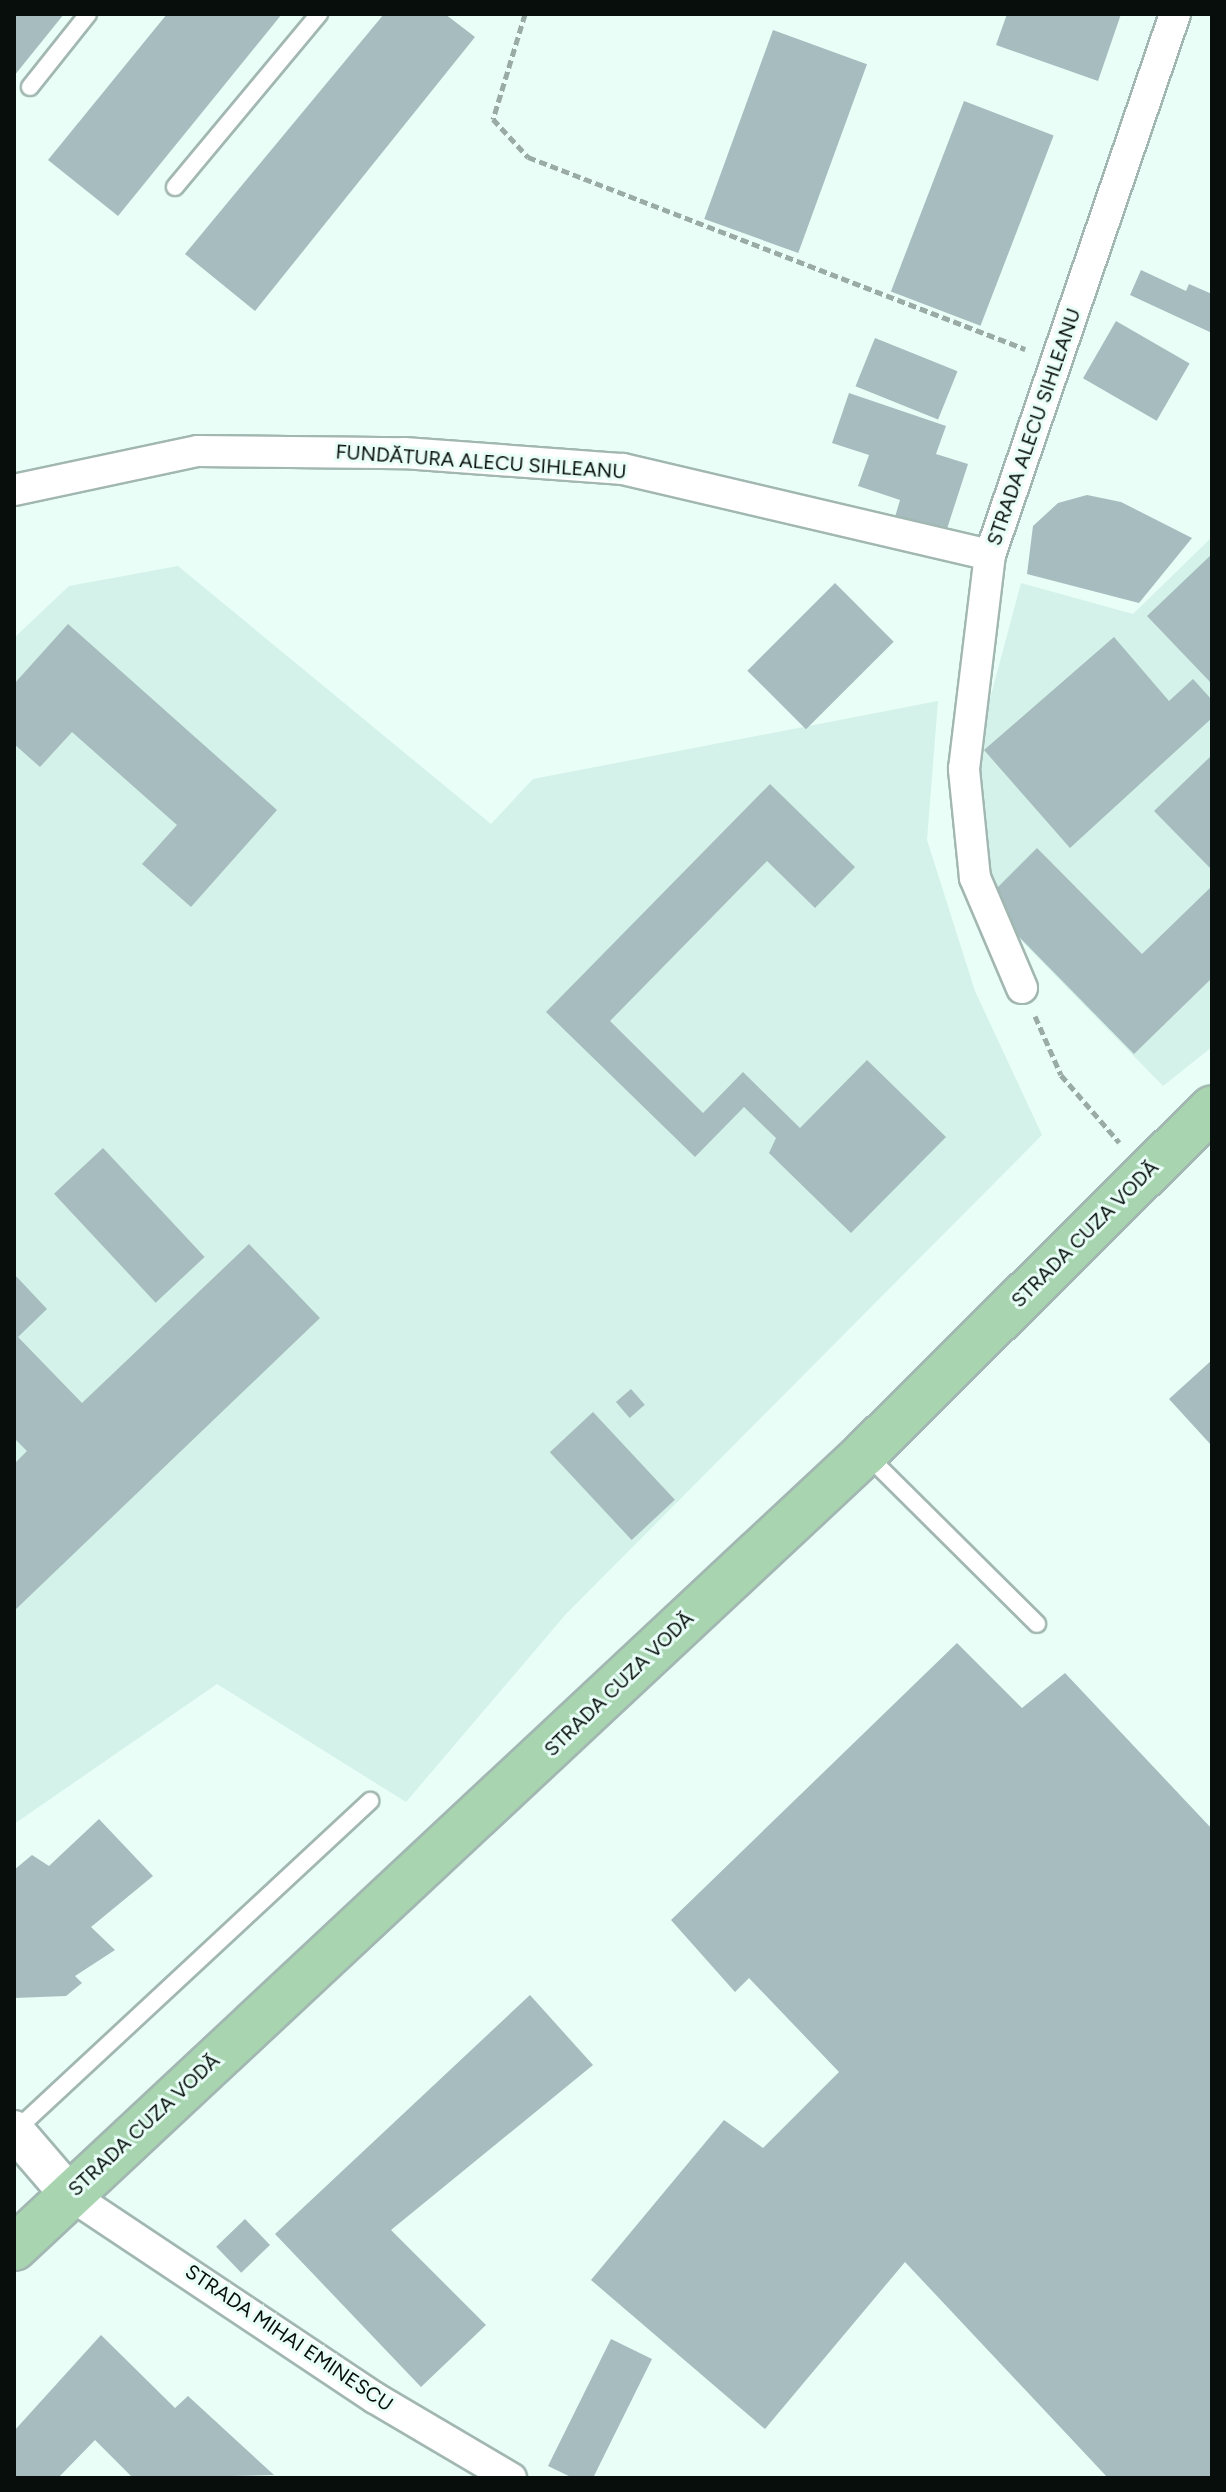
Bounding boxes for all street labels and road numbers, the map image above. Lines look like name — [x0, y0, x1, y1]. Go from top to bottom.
street label: STRADA ALECU SIHLEANU — [982, 305, 1086, 549]
street label: FUNDĂTURA ALECU SIHLEANU — [335, 440, 627, 484]
street label: STRADA CUZA VODĂ — [1006, 1155, 1164, 1313]
street label: STRADA CUZA VODĂ — [539, 1607, 699, 1761]
street label: STRADA CUZA VODĂ — [63, 2049, 225, 2201]
street label: STRADA MIHAI EMINESCU — [181, 2259, 397, 2417]

